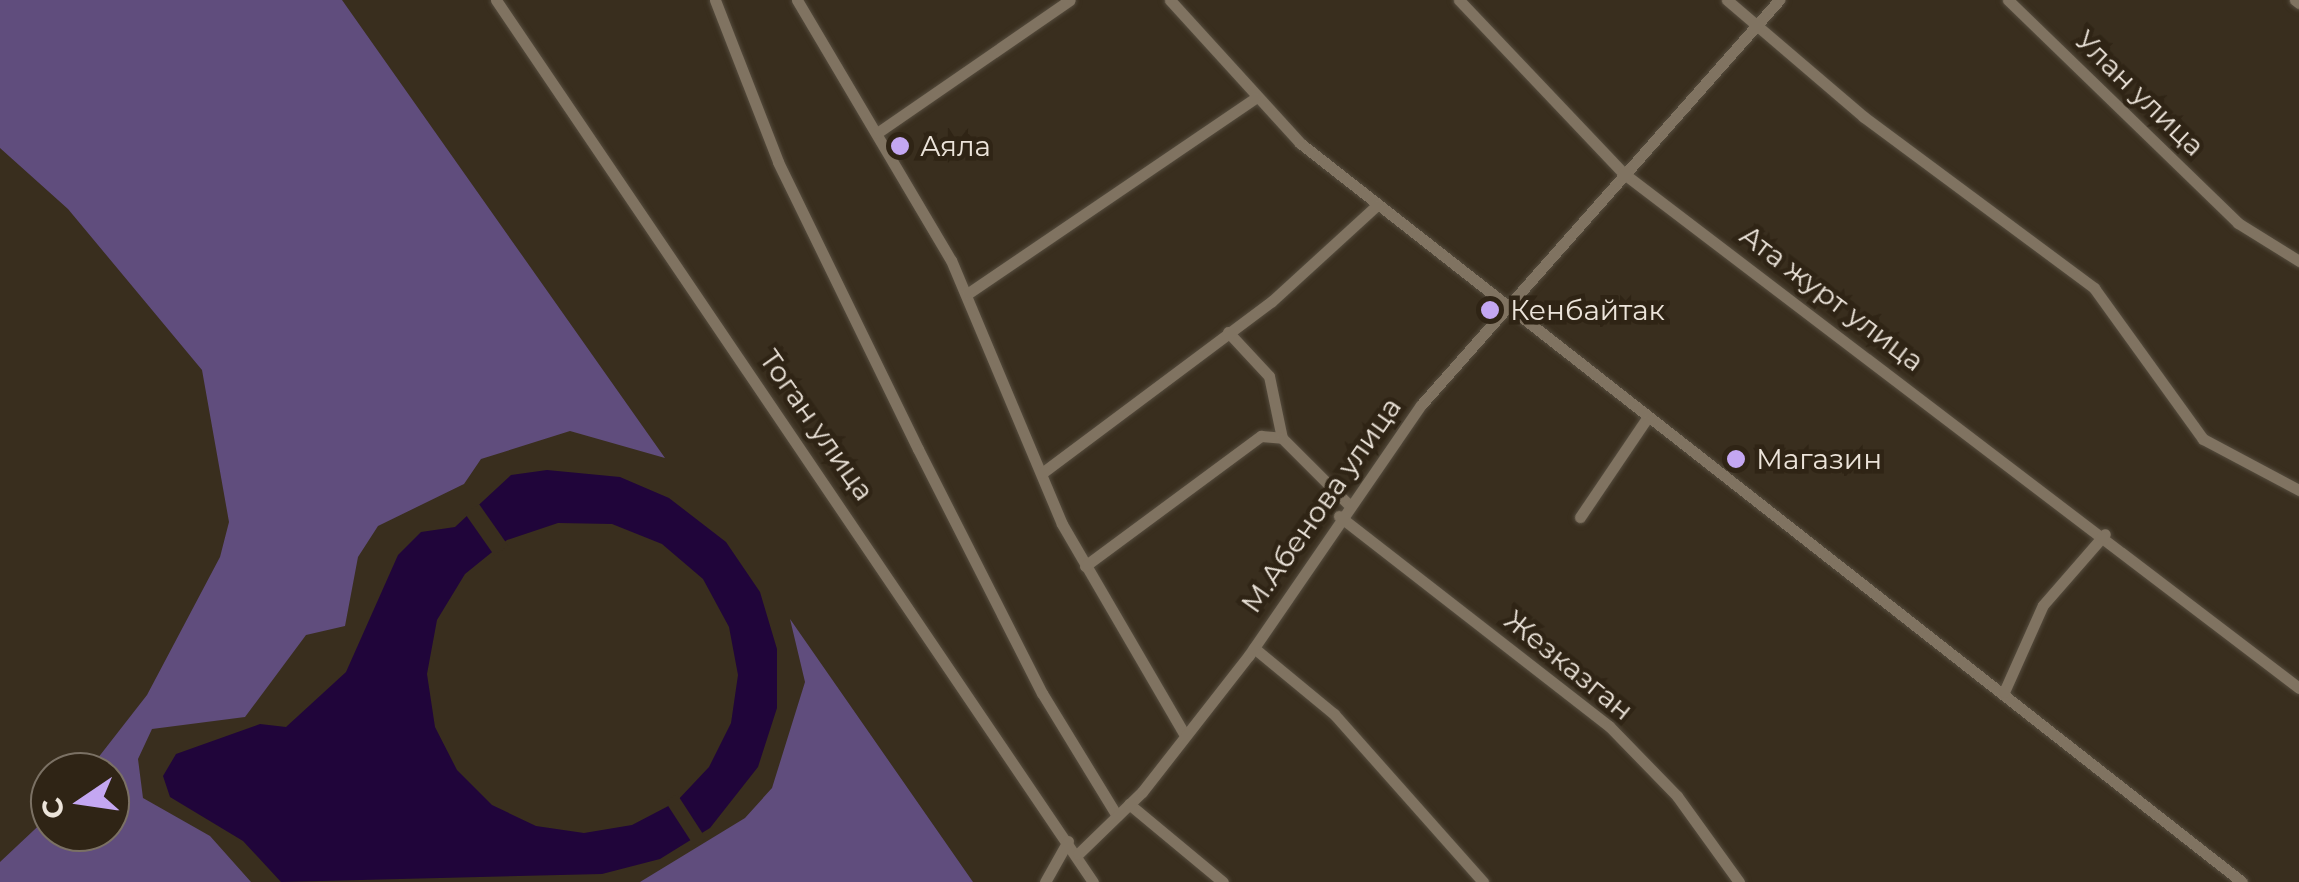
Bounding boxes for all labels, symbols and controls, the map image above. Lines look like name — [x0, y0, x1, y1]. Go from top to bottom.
street label: Улан улица — [2069, 23, 2211, 163]
place label: Аяла — [920, 129, 991, 163]
marker: Аяла — [889, 135, 911, 157]
street label: Ата журт улица — [1734, 218, 1930, 378]
place label: Кенбайтак — [1510, 293, 1665, 327]
marker: Кенбайтак — [1479, 299, 1501, 321]
street label: Тоган улица — [753, 343, 881, 507]
street label: М.Абенова улица — [1234, 391, 1408, 619]
place label: Магазин — [1756, 442, 1882, 476]
marker: Магазин — [1725, 448, 1747, 470]
street label: Жезказган — [1498, 603, 1640, 727]
north arrow — [30, 752, 130, 852]
text: С — [34, 795, 72, 822]

